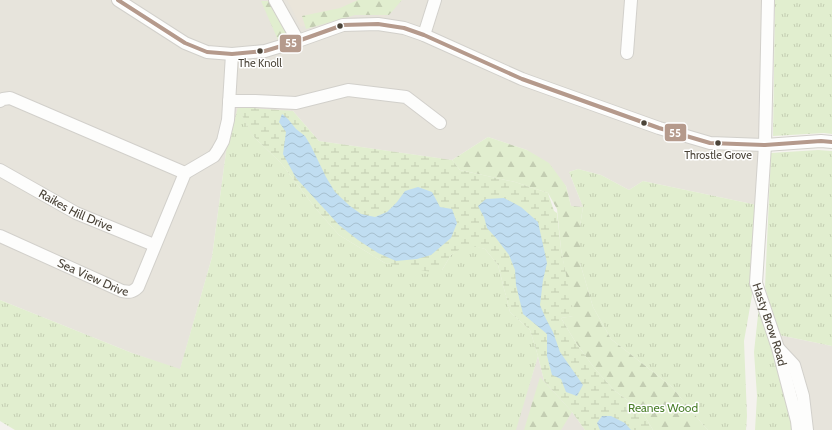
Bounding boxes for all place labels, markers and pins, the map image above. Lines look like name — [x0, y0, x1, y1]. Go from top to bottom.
unlabelled marker — [335, 21, 345, 31]
marker: The Knoll — [255, 46, 265, 56]
place label: The Knoll — [238, 56, 282, 70]
unlabelled marker — [639, 118, 649, 128]
marker: Throstle Grove — [713, 138, 723, 148]
place label: Throstle Grove — [684, 148, 752, 162]

